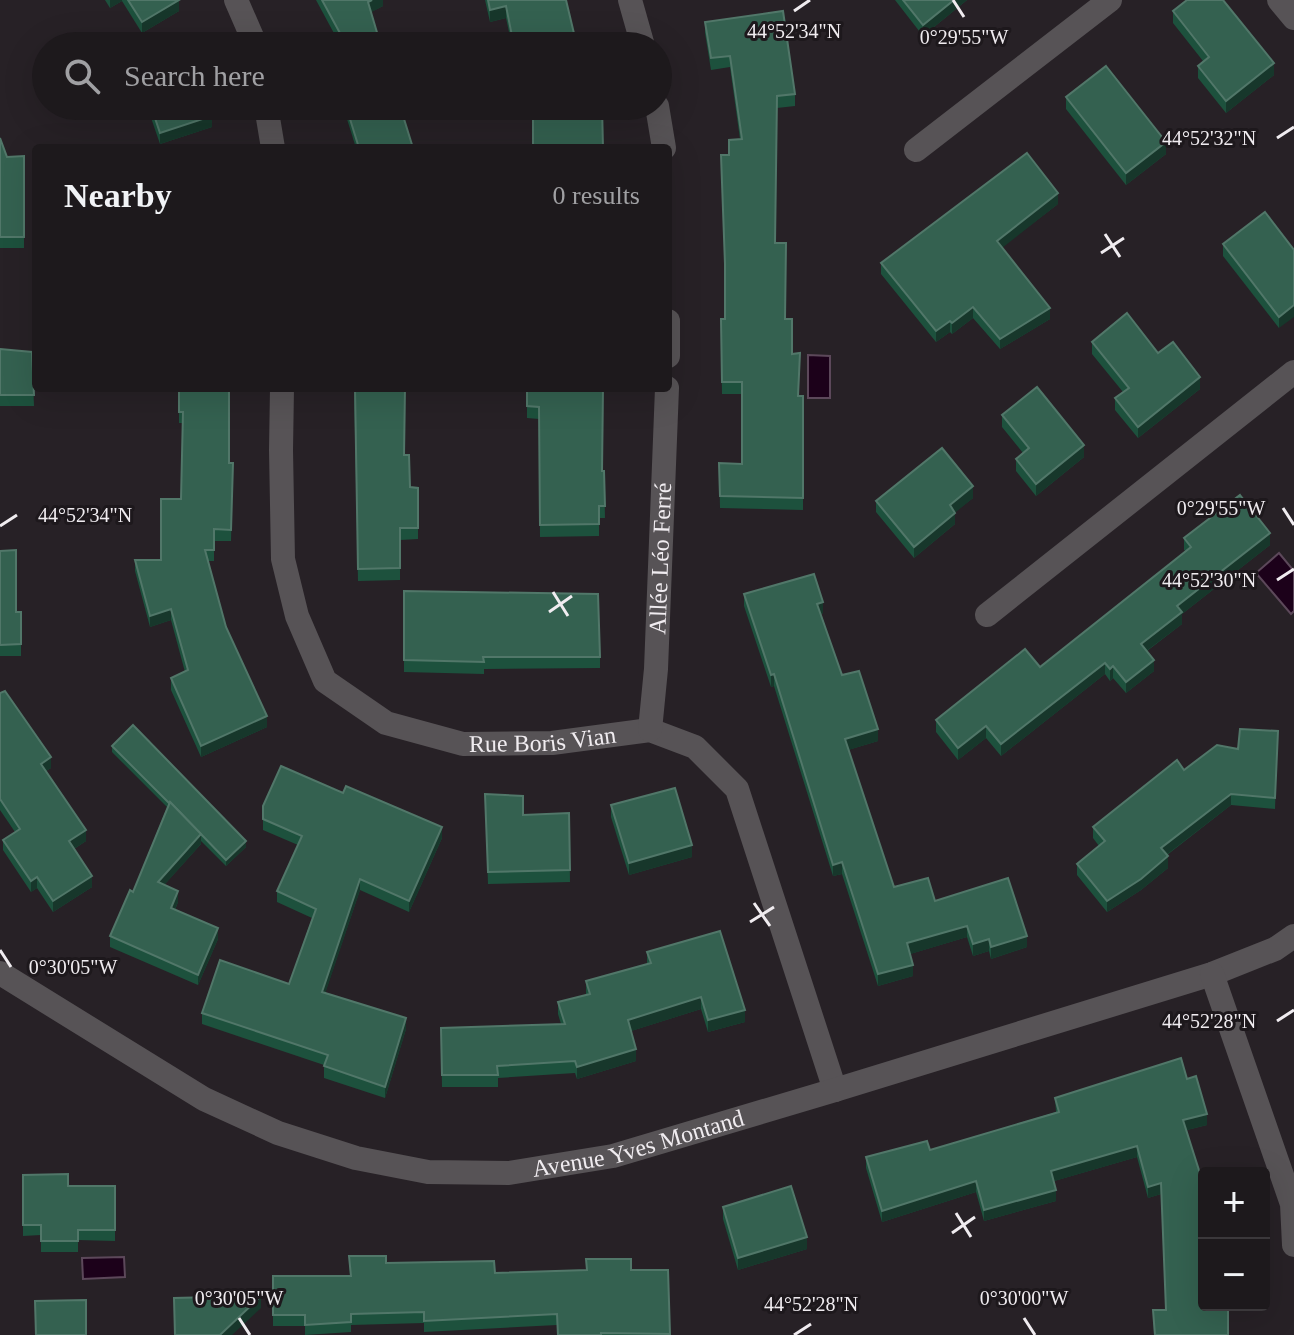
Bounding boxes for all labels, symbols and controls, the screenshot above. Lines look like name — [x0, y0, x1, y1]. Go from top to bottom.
text: 44°52'34"N — [747, 20, 841, 42]
text: 0°29'55"W — [920, 26, 1008, 48]
search box — [32, 32, 672, 120]
icon: search — [60, 54, 104, 98]
text: Search here — [124, 59, 265, 92]
text: 44°52'32"N — [1162, 127, 1256, 149]
text: Nearby — [64, 177, 172, 214]
text: 0 results — [553, 181, 640, 210]
street label: Allée Léo Ferré — [644, 482, 676, 635]
text: 0°29'55"W — [1177, 497, 1265, 519]
text: 44°52'34"N — [38, 504, 132, 526]
text: 44°52'30"N — [1162, 569, 1256, 591]
street label: Rue Boris Vian — [469, 722, 618, 757]
text: 0°30'05"W — [29, 956, 117, 978]
text: 44°52'28"N — [1162, 1010, 1256, 1032]
street label: Avenue Yves Montand — [530, 1105, 747, 1182]
map controls — [1198, 1167, 1270, 1311]
button: + — [1198, 1167, 1270, 1239]
button: − — [1198, 1239, 1270, 1311]
text: 0°30'05"W — [195, 1287, 283, 1309]
text: 0°30'00"W — [980, 1287, 1068, 1309]
text: 44°52'28"N — [764, 1293, 858, 1315]

